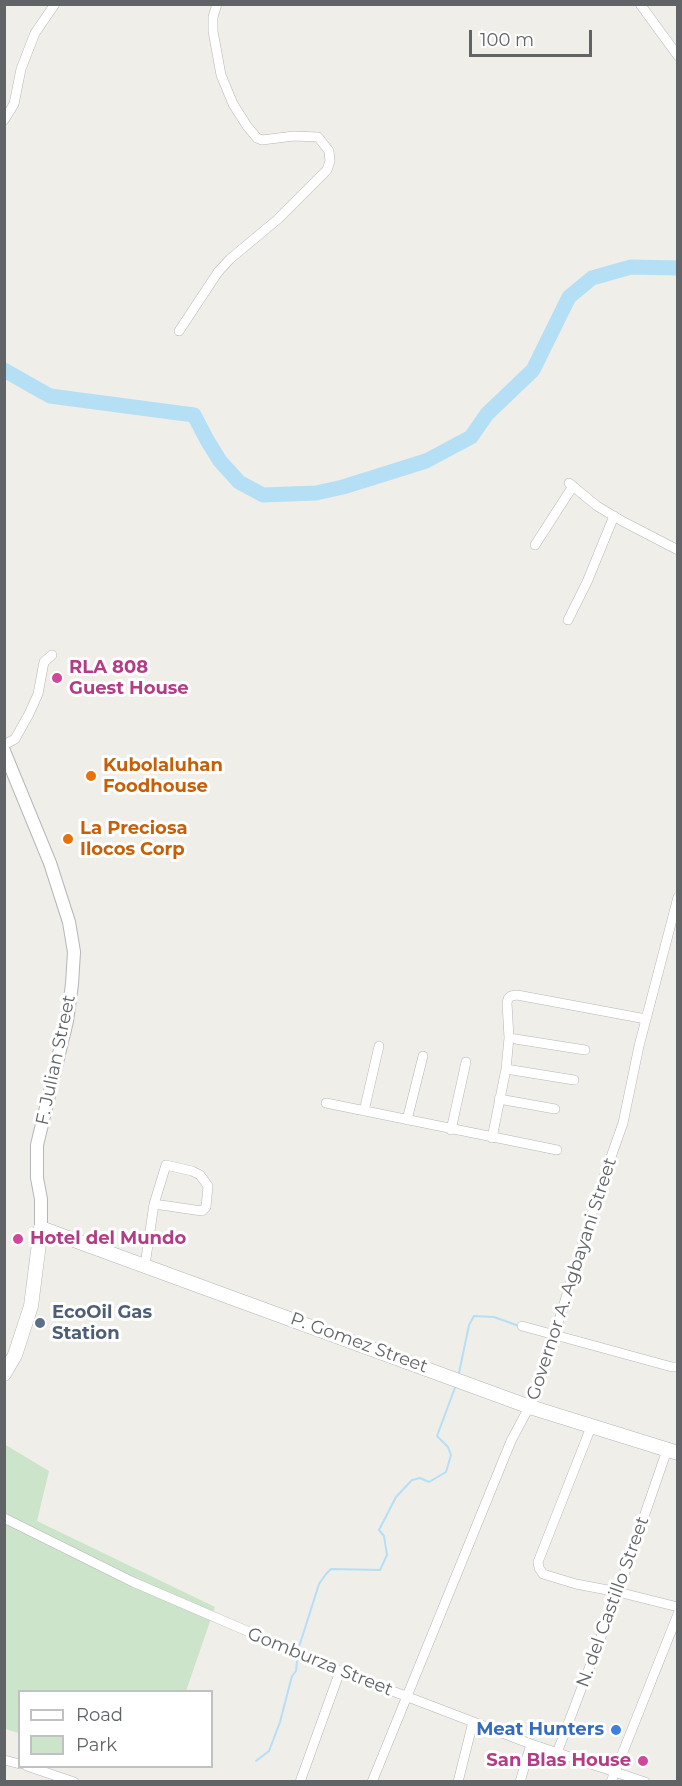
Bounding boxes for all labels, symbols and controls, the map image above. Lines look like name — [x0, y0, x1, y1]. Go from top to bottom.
scale bar — [472, 18, 595, 56]
text: 100 m — [480, 29, 534, 51]
place label: RLA 808 Guest House — [69, 657, 189, 700]
marker: RLA 808 Guest House — [50, 671, 64, 685]
place label: Kubolaluhan Foodhouse — [103, 755, 223, 798]
marker: Kubolaluhan Foodhouse — [84, 769, 98, 783]
place label: La Preciosa Ilocos Corp — [80, 818, 188, 860]
marker: La Preciosa Ilocos Corp — [61, 832, 75, 846]
street label: F. Julian Street — [32, 993, 80, 1127]
street label: Governor A. Agbayani Street — [523, 1155, 621, 1403]
place label: Hotel del Mundo — [30, 1228, 186, 1250]
marker: Hotel del Mundo — [11, 1232, 25, 1246]
place label: EcoOil Gas Station — [52, 1302, 152, 1344]
street label: P. Gomez Street — [287, 1308, 431, 1378]
marker: EcoOil Gas Station — [33, 1316, 47, 1330]
street label: N. del Castillo Street — [572, 1514, 654, 1690]
street label: Gomburza Street — [244, 1623, 396, 1701]
legend — [18, 1690, 213, 1768]
text: Road — [76, 1704, 123, 1726]
place label: Meat Hunters — [476, 1719, 604, 1741]
marker: Meat Hunters — [609, 1723, 623, 1737]
text: Park — [76, 1734, 117, 1756]
place label: San Blas House — [486, 1750, 631, 1772]
marker: San Blas House — [636, 1754, 650, 1768]

